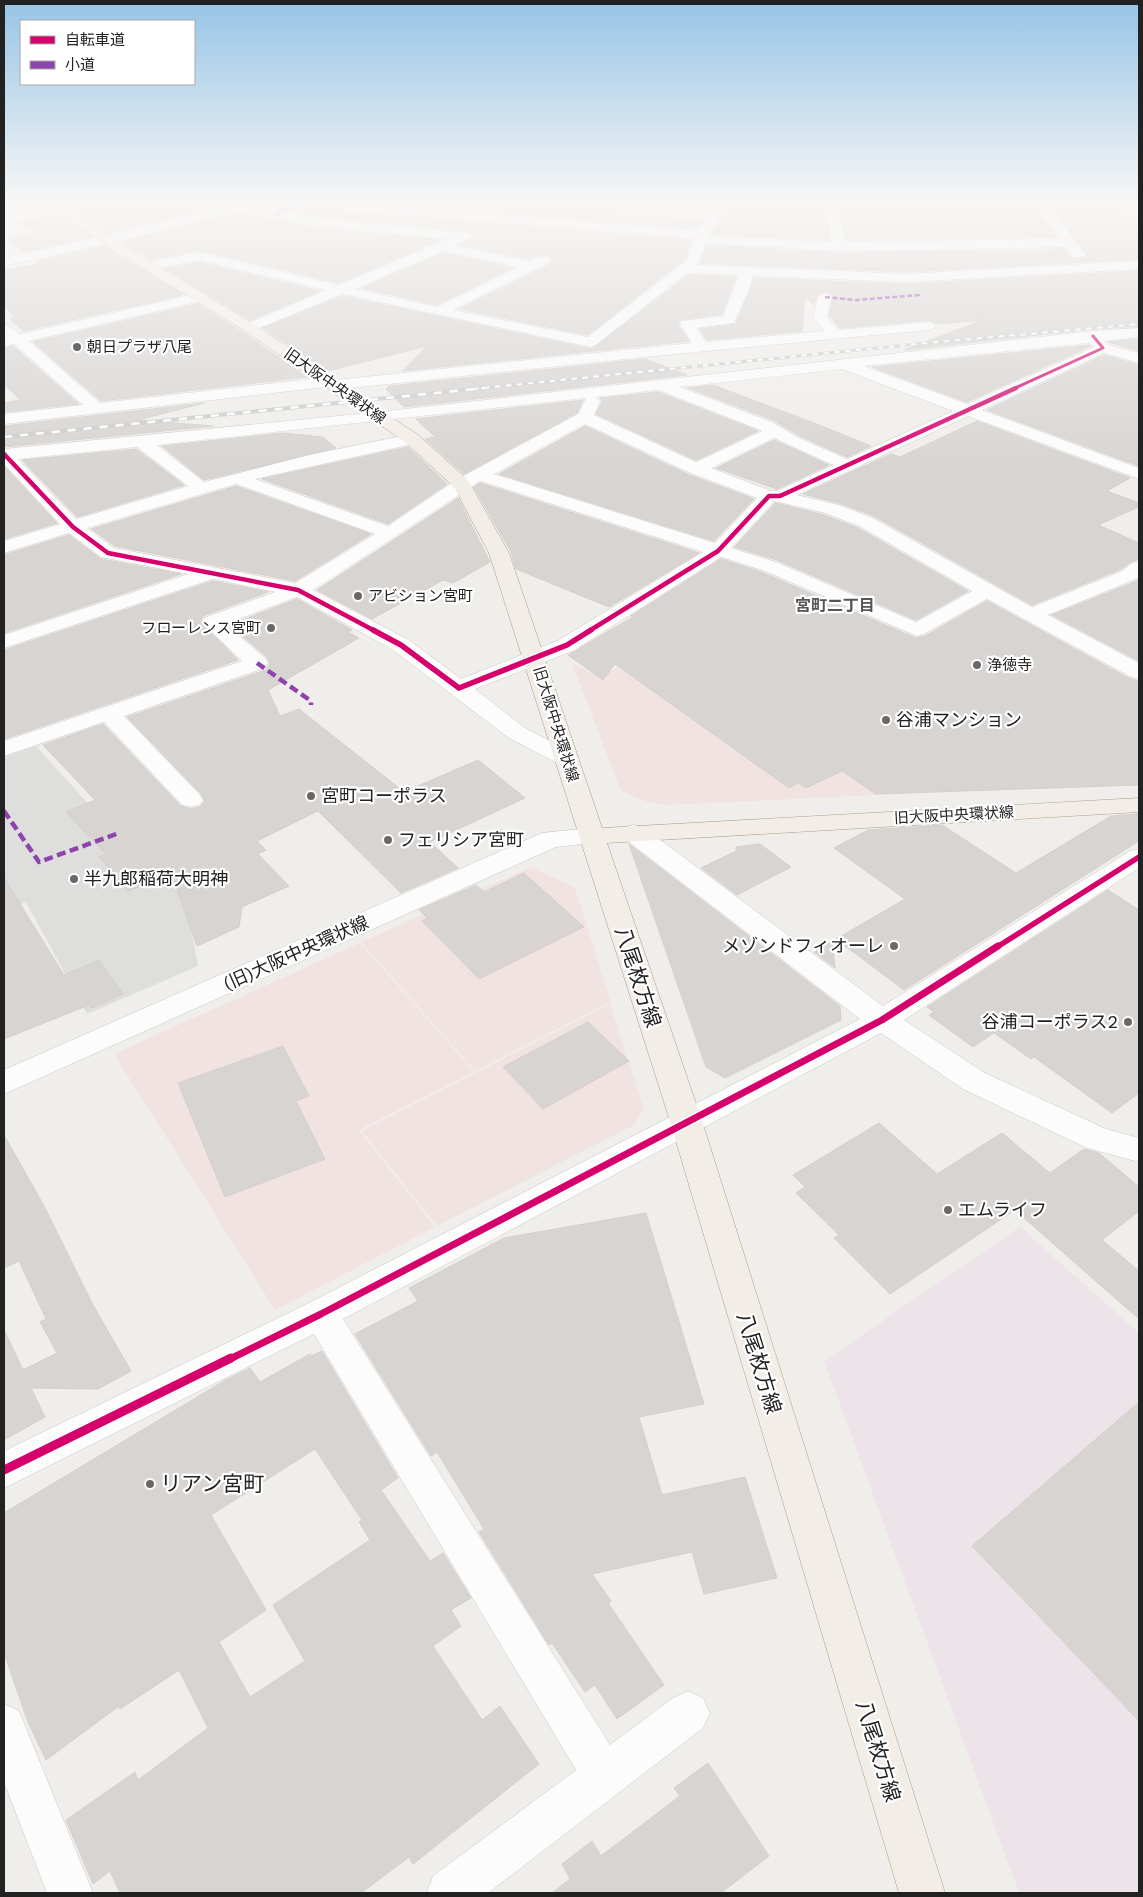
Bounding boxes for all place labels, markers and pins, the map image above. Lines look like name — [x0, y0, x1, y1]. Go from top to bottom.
place label: 朝日プラザ八尾 — [87, 338, 192, 356]
marker: 朝日プラザ八尾 — [71, 341, 83, 353]
place label: アビション宮町 — [368, 587, 473, 605]
marker: アビション宮町 — [352, 590, 364, 602]
place label: フローレンス宮町 — [141, 619, 261, 637]
marker: フローレンス宮町 — [265, 622, 277, 634]
place label: 浄徳寺 — [987, 656, 1032, 674]
marker: 浄徳寺 — [971, 659, 983, 671]
place label: 谷浦マンション — [896, 709, 1022, 730]
marker: 谷浦マンション — [880, 714, 892, 726]
place label: 宮町コーポラス — [321, 785, 447, 806]
marker: 宮町コーポラス — [305, 790, 317, 802]
place label: フェリシア宮町 — [398, 829, 524, 850]
marker: フェリシア宮町 — [382, 834, 394, 846]
place label: 半九郎稲荷大明神 — [84, 868, 228, 889]
marker: 半九郎稲荷大明神 — [68, 873, 80, 885]
place label: メゾンドフィオーレ — [722, 935, 884, 956]
marker: メゾンドフィオーレ — [888, 940, 900, 952]
place label: 谷浦コーポラス2 — [982, 1011, 1118, 1032]
marker: 谷浦コーポラス2 — [1122, 1016, 1134, 1028]
place label: エムライフ — [958, 1199, 1047, 1220]
marker: エムライフ — [942, 1204, 954, 1216]
place label: リアン宮町 — [160, 1471, 264, 1496]
marker: リアン宮町 — [144, 1478, 156, 1490]

